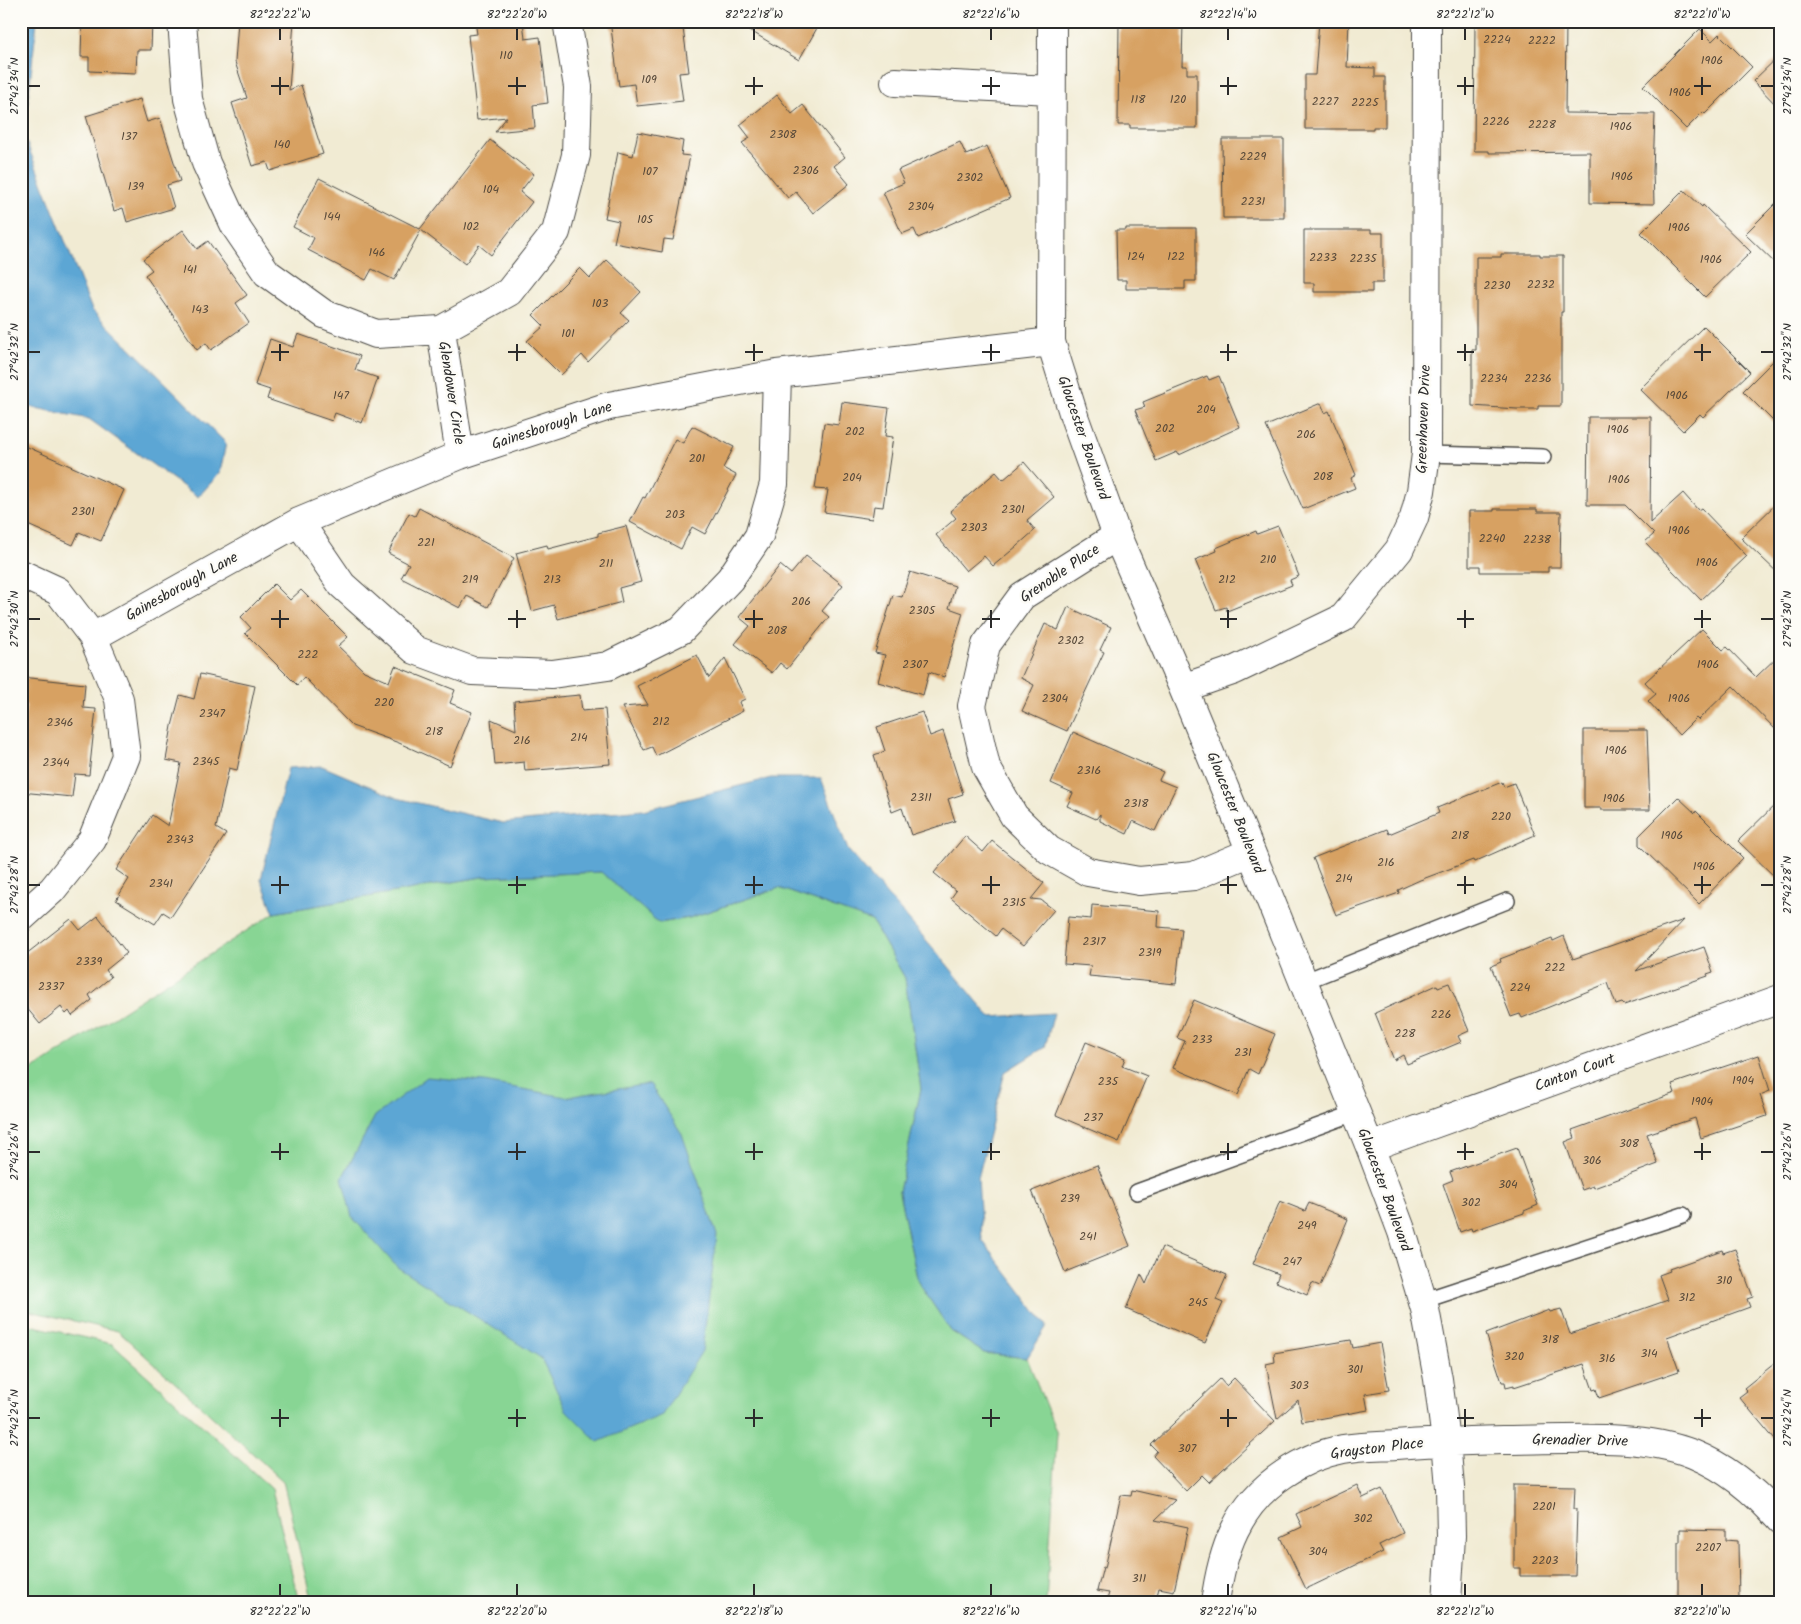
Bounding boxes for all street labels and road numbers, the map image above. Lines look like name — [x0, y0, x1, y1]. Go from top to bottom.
street label: Glendower Circle — [431, 340, 471, 447]
street label: Greenhaven Drive — [1410, 364, 1438, 474]
street label: Gloucester Boulevard — [1050, 373, 1116, 504]
street label: Gainesborough Lane — [489, 395, 616, 457]
street label: Grenoble Place — [1015, 538, 1105, 610]
street label: Gainesborough Lane — [121, 546, 243, 628]
street label: Gloucester Boulevard — [1200, 748, 1271, 878]
street label: Canton Court — [1531, 1047, 1619, 1099]
street label: Gloucester Boulevard — [1350, 1125, 1418, 1256]
street label: Grenadier Drive — [1532, 1428, 1628, 1454]
street label: Grayston Place — [1329, 1431, 1425, 1467]

